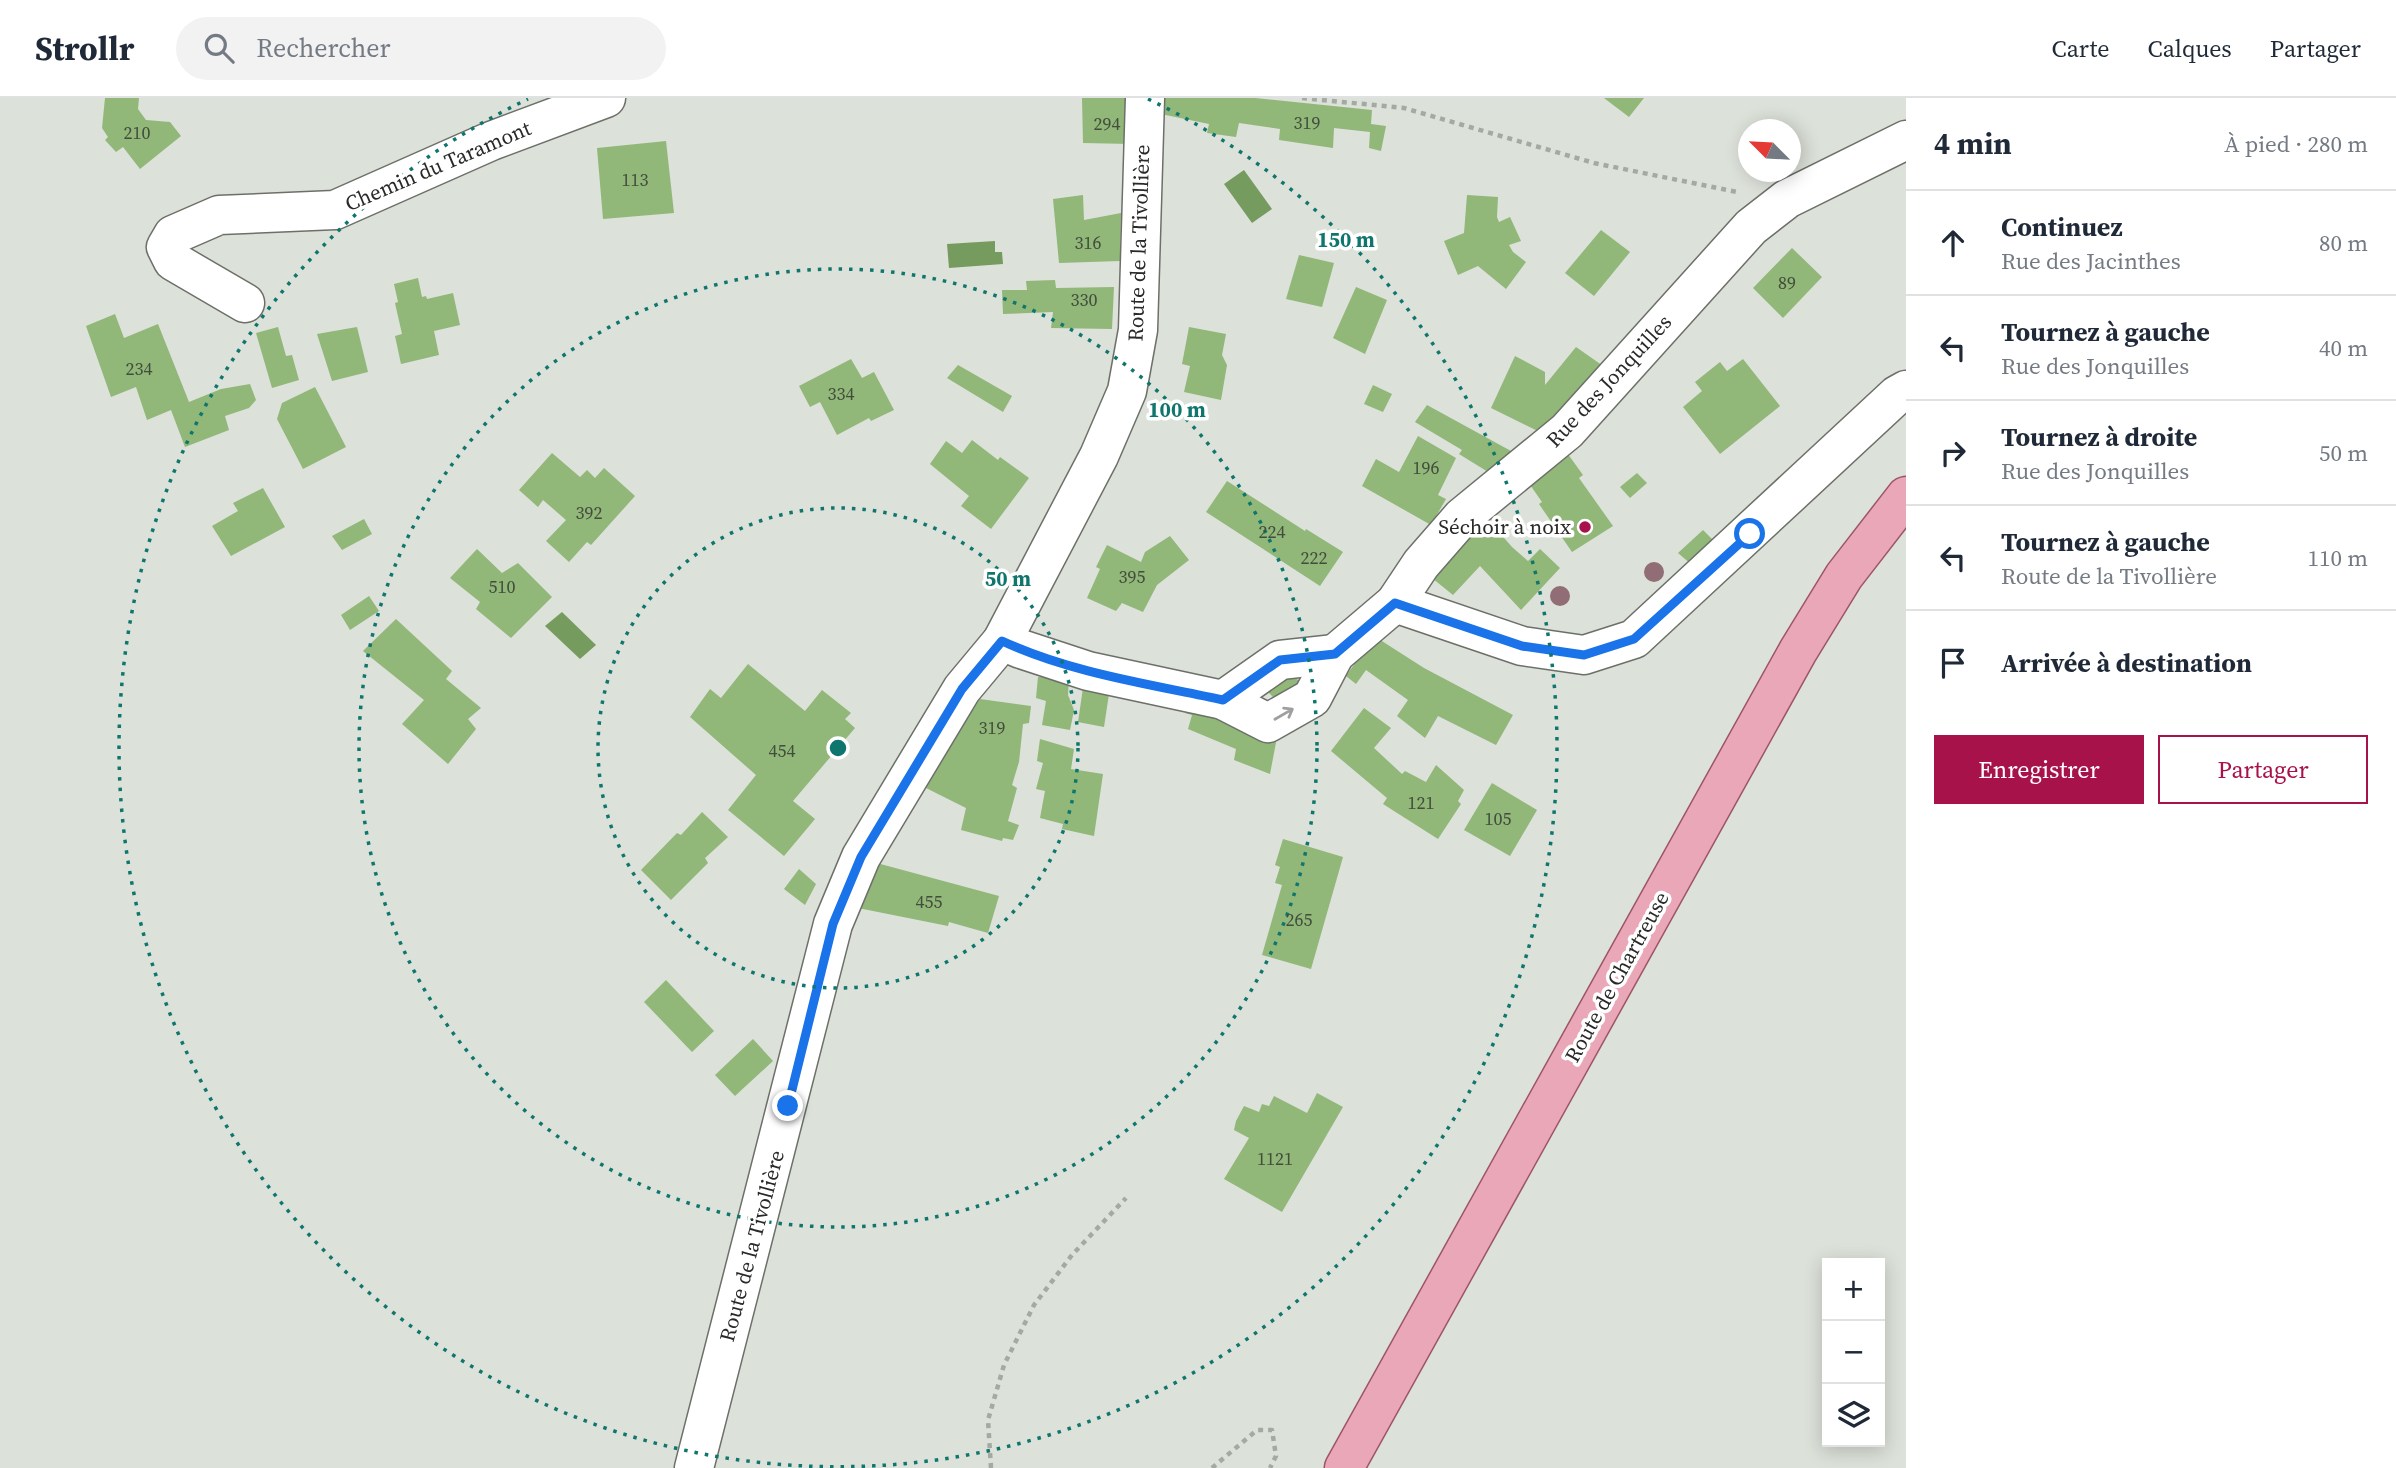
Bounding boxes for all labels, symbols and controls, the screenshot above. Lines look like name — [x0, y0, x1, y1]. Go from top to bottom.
search box — [176, 17, 666, 80]
text: Strollr — [35, 26, 134, 71]
icon: search — [200, 29, 238, 67]
text: Rechercher — [256, 30, 391, 66]
text: Carte — [2052, 32, 2110, 65]
text: Calques — [2148, 32, 2232, 65]
text: Partager — [2270, 32, 2361, 65]
house number: 319 — [1294, 110, 1321, 135]
house number: 294 — [1094, 111, 1121, 136]
street label: Chemin du Taramont — [340, 113, 535, 218]
north arrow — [1738, 119, 1801, 182]
house number: 210 — [124, 120, 151, 145]
text: 4 min — [1934, 123, 2012, 164]
text: À pied · 280 m — [2224, 128, 2368, 160]
street label: Route de la Tivollière — [1121, 144, 1156, 342]
house number: 113 — [622, 167, 649, 192]
text: Continuez — [2001, 209, 2122, 245]
icon: ahead — [1934, 224, 1972, 262]
text: 150 m — [1317, 225, 1375, 254]
text: 80 m — [2319, 227, 2368, 259]
house number: 316 — [1075, 230, 1102, 255]
text: Rue des Jacinthes — [2001, 245, 2181, 277]
house number: 89 — [1778, 270, 1796, 295]
house number: 330 — [1071, 287, 1098, 312]
street label: Rue des Jonquilles — [1539, 308, 1678, 453]
text: Tournez à gauche — [2001, 314, 2210, 350]
icon: left — [1934, 329, 1972, 367]
text: 40 m — [2319, 332, 2368, 364]
text: Rue des Jonquilles — [2001, 350, 2189, 382]
house number: 234 — [126, 356, 153, 381]
house number: 334 — [828, 381, 855, 406]
text: 100 m — [1148, 395, 1206, 424]
text: Tournez à droite — [2001, 419, 2197, 455]
icon: right — [1934, 434, 1972, 472]
text: 50 m — [2319, 437, 2368, 469]
house number: 196 — [1413, 455, 1440, 480]
text: Rue des Jonquilles — [2001, 455, 2189, 487]
house number: 392 — [576, 500, 603, 525]
place label: Séchoir à noix — [1438, 512, 1571, 541]
route start — [1734, 518, 1765, 549]
house number: 224 — [1259, 519, 1286, 544]
marker: Séchoir à noix — [1577, 519, 1593, 535]
text: Tournez à gauche — [2001, 524, 2210, 560]
icon: left — [1934, 539, 1972, 577]
text: 110 m — [2307, 542, 2368, 574]
house number: 222 — [1301, 545, 1328, 570]
text: Route de la Tivollière — [2001, 560, 2217, 592]
text: 50 m — [985, 564, 1031, 593]
house number: 395 — [1119, 564, 1146, 589]
house number: 510 — [489, 574, 516, 599]
icon: arrive — [1934, 644, 1972, 682]
text: Arrivée à destination — [2001, 645, 2252, 681]
one-way arrow — [1273, 707, 1293, 721]
house number: 319 — [979, 715, 1006, 740]
button: Enregistrer — [1934, 735, 2144, 804]
button: Partager — [2158, 735, 2368, 804]
centre of rings — [826, 736, 850, 760]
house number: 454 — [769, 738, 796, 763]
house number: 121 — [1408, 790, 1435, 815]
house number: 105 — [1485, 806, 1512, 831]
street label: Route de Chartreuse — [1558, 886, 1676, 1067]
house number: 455 — [916, 889, 943, 914]
house number: 265 — [1286, 907, 1313, 932]
route end — [772, 1090, 803, 1121]
house number: 1121 — [1257, 1146, 1293, 1171]
street label: Route de la Tivollière — [712, 1147, 791, 1345]
map controls — [1822, 1258, 1885, 1447]
button: + — [1822, 1258, 1885, 1321]
button: − — [1822, 1321, 1885, 1384]
button: layers — [1822, 1384, 1885, 1447]

